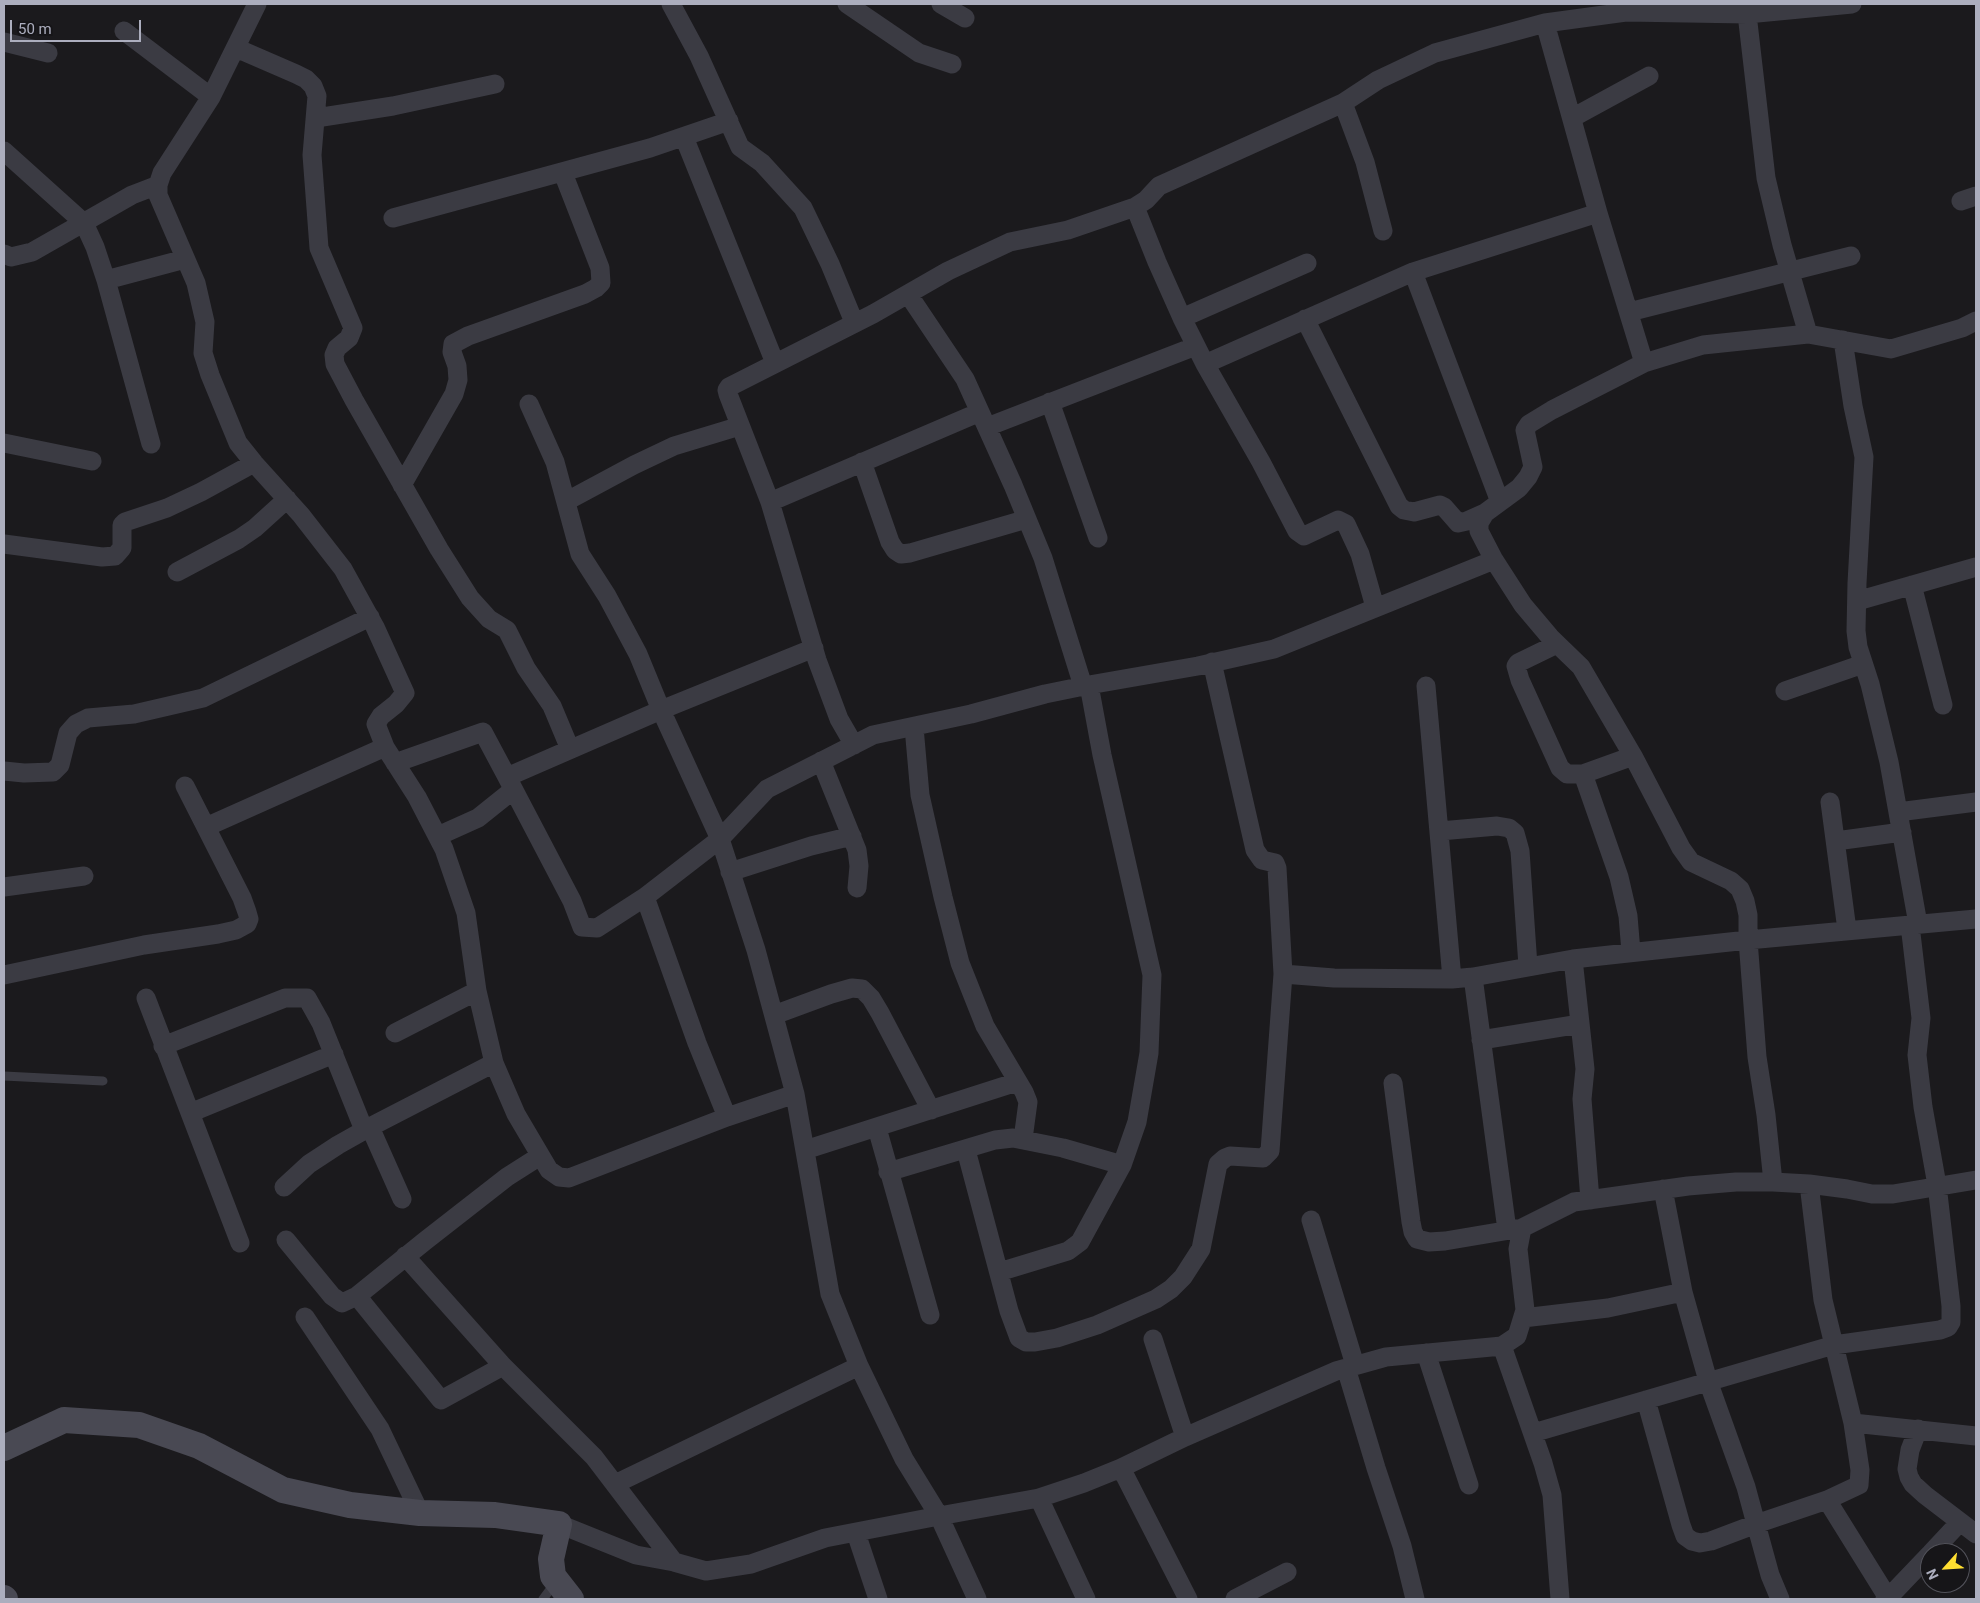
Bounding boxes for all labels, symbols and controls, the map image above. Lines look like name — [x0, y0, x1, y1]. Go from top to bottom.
scale bar — [12, 10, 144, 42]
text: 50 m — [18, 20, 52, 38]
north arrow — [1920, 1543, 1970, 1593]
text: N — [1923, 1566, 1942, 1582]

